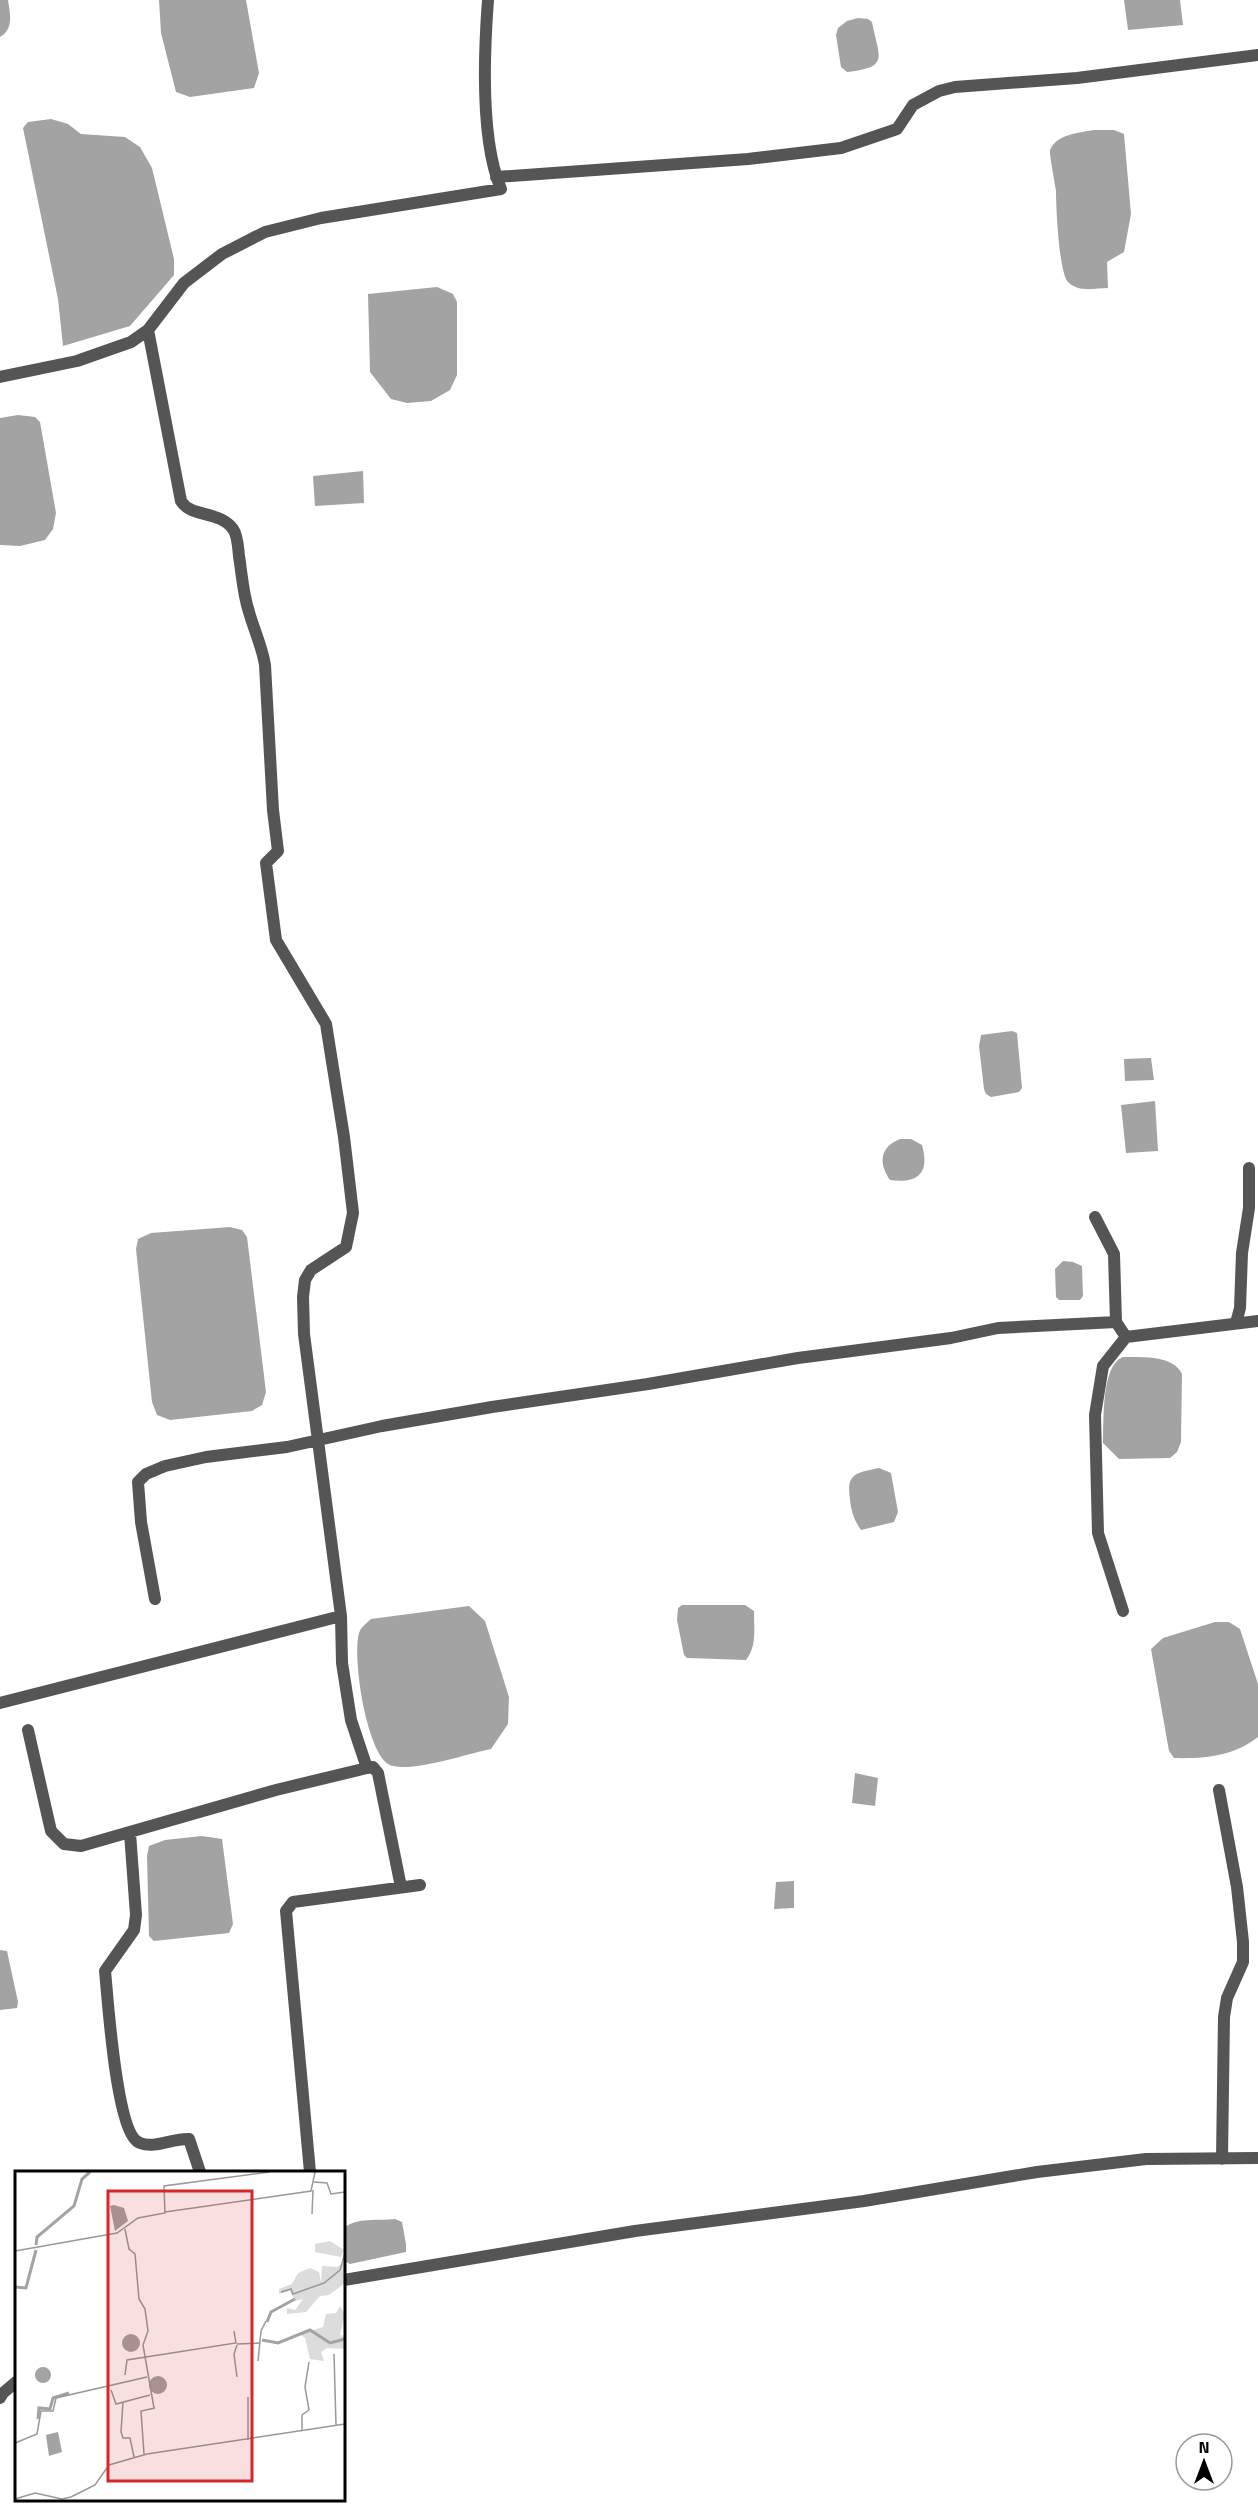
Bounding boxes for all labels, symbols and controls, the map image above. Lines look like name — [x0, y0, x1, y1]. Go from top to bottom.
inset map — [15, 2171, 345, 2501]
north arrow — [1174, 2432, 1234, 2492]
text: N — [1198, 2435, 1210, 2459]

